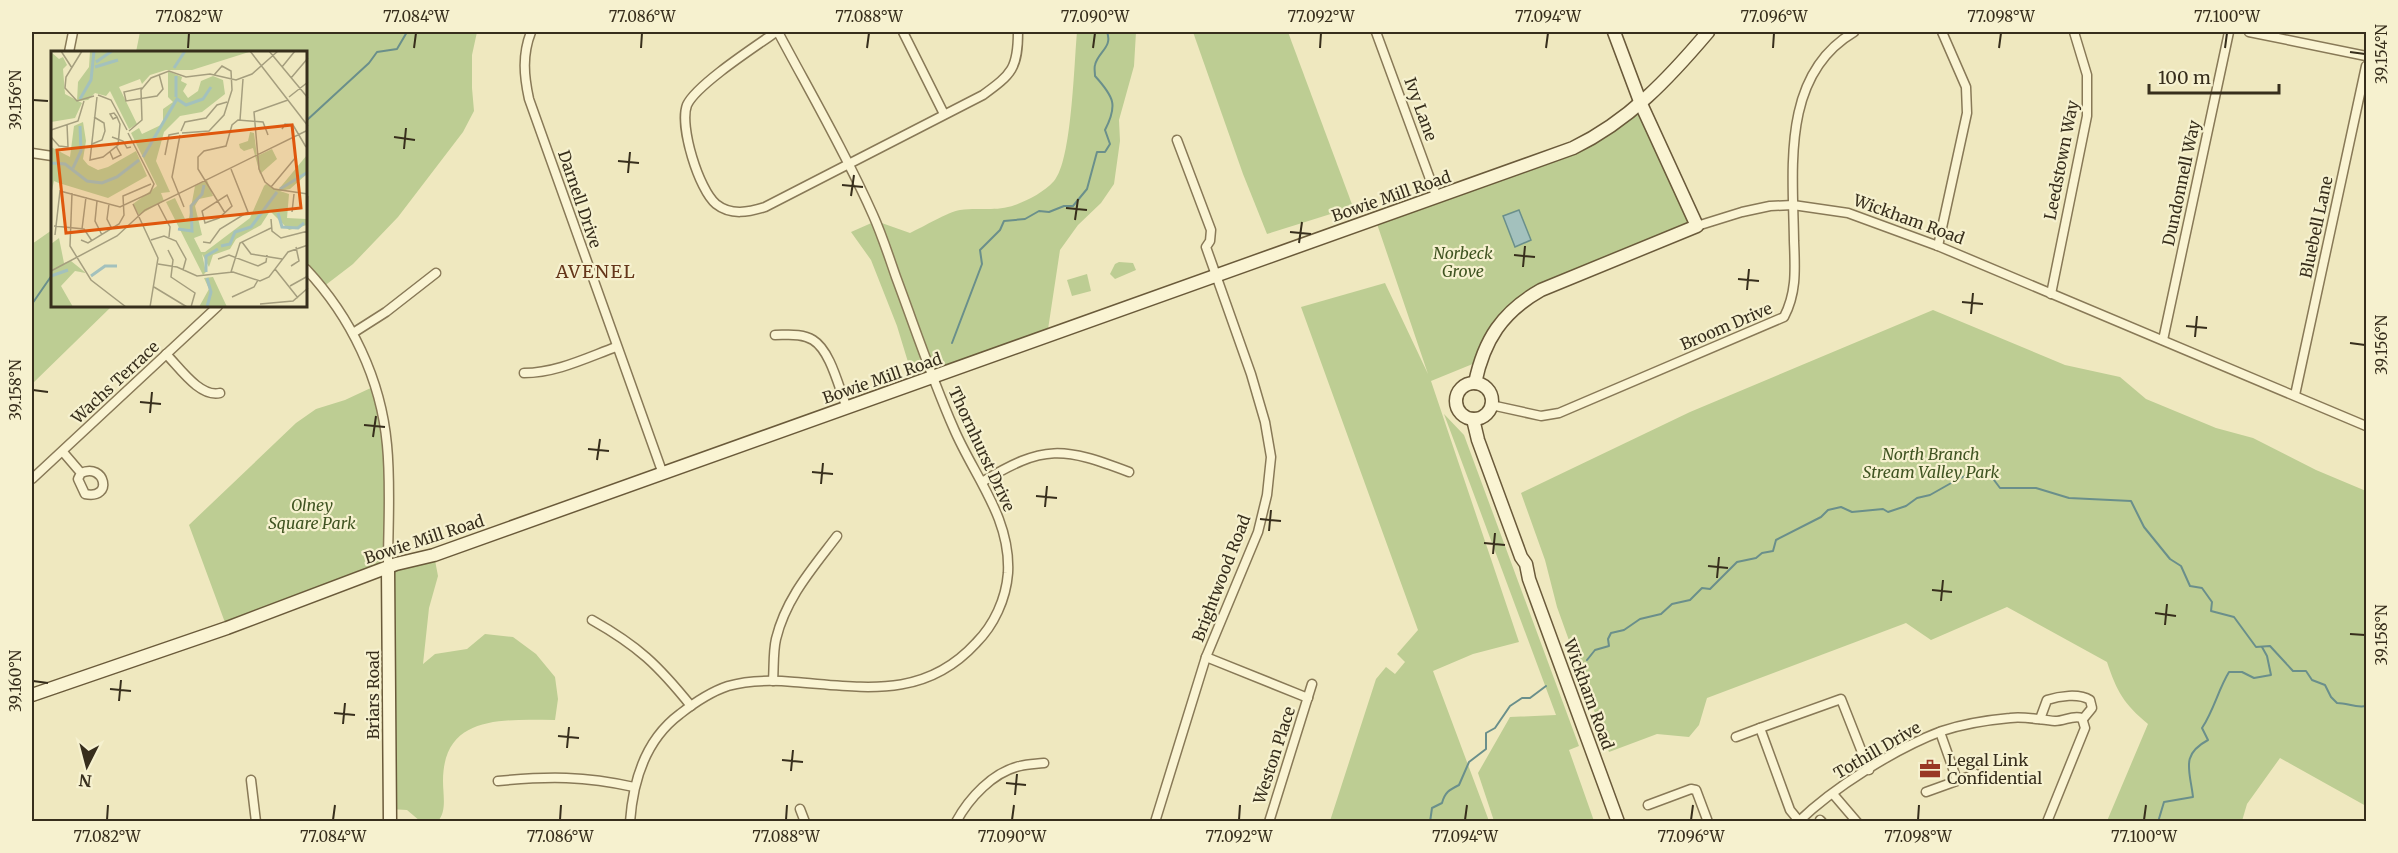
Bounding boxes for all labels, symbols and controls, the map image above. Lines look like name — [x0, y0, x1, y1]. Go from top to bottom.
text: 77.082°W — [155, 7, 224, 26]
text: 77.084°W — [383, 7, 450, 26]
text: 77.086°W — [609, 7, 676, 26]
text: 77.088°W — [835, 7, 904, 26]
text: 77.090°W — [1061, 7, 1130, 26]
text: 77.092°W — [1287, 7, 1356, 26]
text: 77.094°W — [1515, 7, 1582, 26]
text: 77.096°W — [1741, 7, 1809, 26]
text: 77.098°W — [1967, 7, 2036, 26]
text: 77.100°W — [2194, 7, 2261, 26]
text: 39.154°N — [2372, 24, 2391, 84]
inset map — [51, 51, 308, 308]
scale bar — [2149, 57, 2280, 95]
text: 100 m — [2158, 66, 2211, 89]
text: 39.156°N — [6, 69, 25, 130]
street label: Ivy Lane — [1400, 74, 1442, 144]
street label: Leedstown Way — [2040, 98, 2083, 221]
street label: Dundonnell Way — [2158, 118, 2204, 248]
street label: Darnell Drive — [554, 147, 606, 251]
street label: Bowie Mill Road — [1329, 166, 1454, 226]
street label: Bluebell Lane — [2295, 174, 2337, 280]
street label: Wickham Road — [1850, 189, 1968, 248]
park label: Norbeck Grove — [1433, 243, 1493, 281]
district label: AVENEL — [555, 260, 636, 283]
street label: Broom Drive — [1677, 298, 1775, 354]
text: 39.156°N — [2372, 314, 2391, 375]
street label: Wachs Terrace — [66, 336, 163, 428]
street label: Bowie Mill Road — [820, 348, 945, 408]
text: 39.158°N — [6, 359, 25, 421]
street label: Thornhurst Drive — [944, 383, 1020, 515]
park label: North Branch Stream Valley Park — [1863, 444, 2000, 482]
park label: Olney Square Park — [268, 495, 356, 533]
street label: Bowie Mill Road — [361, 510, 487, 568]
street label: Brightwood Road — [1188, 511, 1255, 644]
text: 39.158°N — [2372, 604, 2391, 666]
street label: Wickham Road — [1559, 635, 1618, 753]
text: 39.160°N — [6, 650, 25, 712]
street label: Briars Road — [363, 650, 383, 740]
street label: Weston Place — [1249, 704, 1299, 807]
street label: Tothill Drive — [1830, 717, 1924, 783]
north arrow — [57, 736, 117, 796]
place label: Legal Link Confidential — [1947, 750, 2042, 788]
office icon: Legal Link Confidential — [1918, 757, 1942, 781]
text: N — [78, 770, 93, 792]
text: 77.082°W — [73, 827, 142, 846]
text: 77.084°W — [300, 827, 367, 846]
text: 77.086°W — [527, 827, 594, 846]
text: 77.088°W — [752, 827, 821, 846]
text: 77.090°W — [978, 827, 1047, 846]
text: 77.092°W — [1205, 827, 1274, 846]
text: 77.094°W — [1432, 827, 1499, 846]
text: 77.096°W — [1658, 827, 1726, 846]
text: 77.098°W — [1884, 827, 1953, 846]
text: 77.100°W — [2111, 827, 2178, 846]

